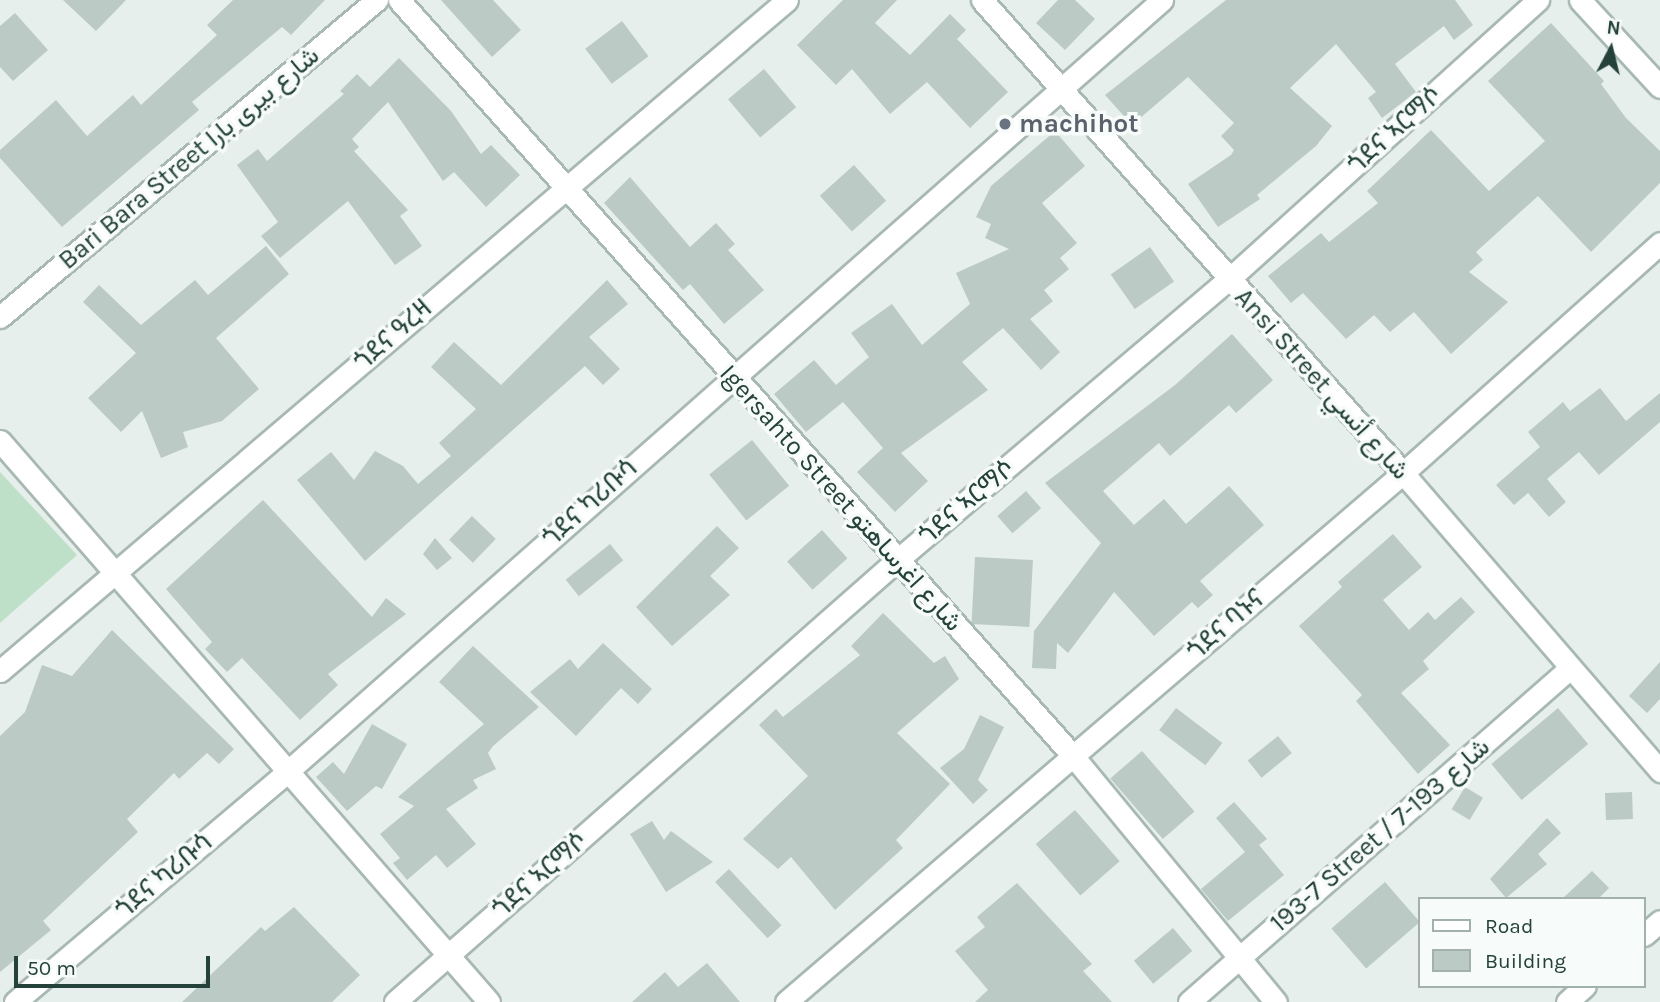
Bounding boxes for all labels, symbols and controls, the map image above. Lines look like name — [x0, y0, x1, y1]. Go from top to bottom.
north arrow — [1576, 14, 1646, 84]
text: N — [1605, 16, 1622, 40]
street label: Bari Bara Street شارع بيرى بارا — [52, 40, 326, 276]
street label: ጎደና ኣርማሶ — [1341, 80, 1449, 180]
place label: machihot — [1019, 108, 1139, 140]
marker: machihot — [997, 116, 1013, 132]
street label: Ansi Street شارع أنسي — [1228, 282, 1416, 486]
street label: ጎደና ዓረዛ — [348, 293, 438, 377]
street label: Igersahto Street شارع اغرساهتو — [713, 358, 969, 638]
street label: ጎደና ካሪቡሳ — [536, 452, 644, 554]
street label: ጎደና ኣርማሶ — [913, 453, 1021, 551]
street label: ጎደና ባኑና — [1181, 583, 1271, 667]
street label: 193-7 Street / شارع 193-7 — [1264, 731, 1496, 939]
street label: ጎደና ኣርማሶ — [486, 825, 594, 925]
street label: ጎደና ካሪቡሳ — [109, 827, 219, 925]
legend — [1418, 897, 1646, 988]
text: Road — [1485, 914, 1533, 938]
scale bar — [18, 942, 214, 986]
text: Building — [1485, 949, 1566, 973]
text: 50 m — [27, 956, 76, 980]

